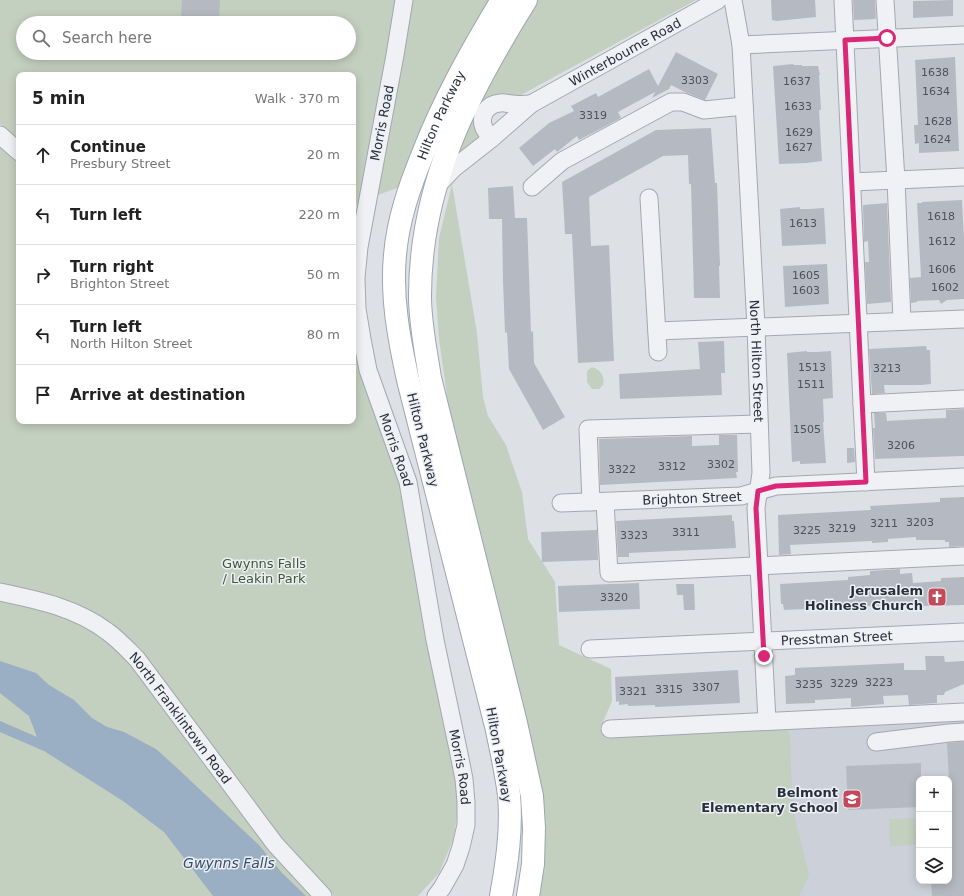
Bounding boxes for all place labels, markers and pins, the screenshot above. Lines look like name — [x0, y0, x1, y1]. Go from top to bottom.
place label: Jerusalem Holiness Church — [805, 583, 923, 613]
church icon: Jerusalem Holiness Church — [926, 586, 948, 608]
place label: Belmont Elementary School — [701, 785, 838, 815]
school or university icon: Belmont Elementary School — [841, 788, 863, 810]

